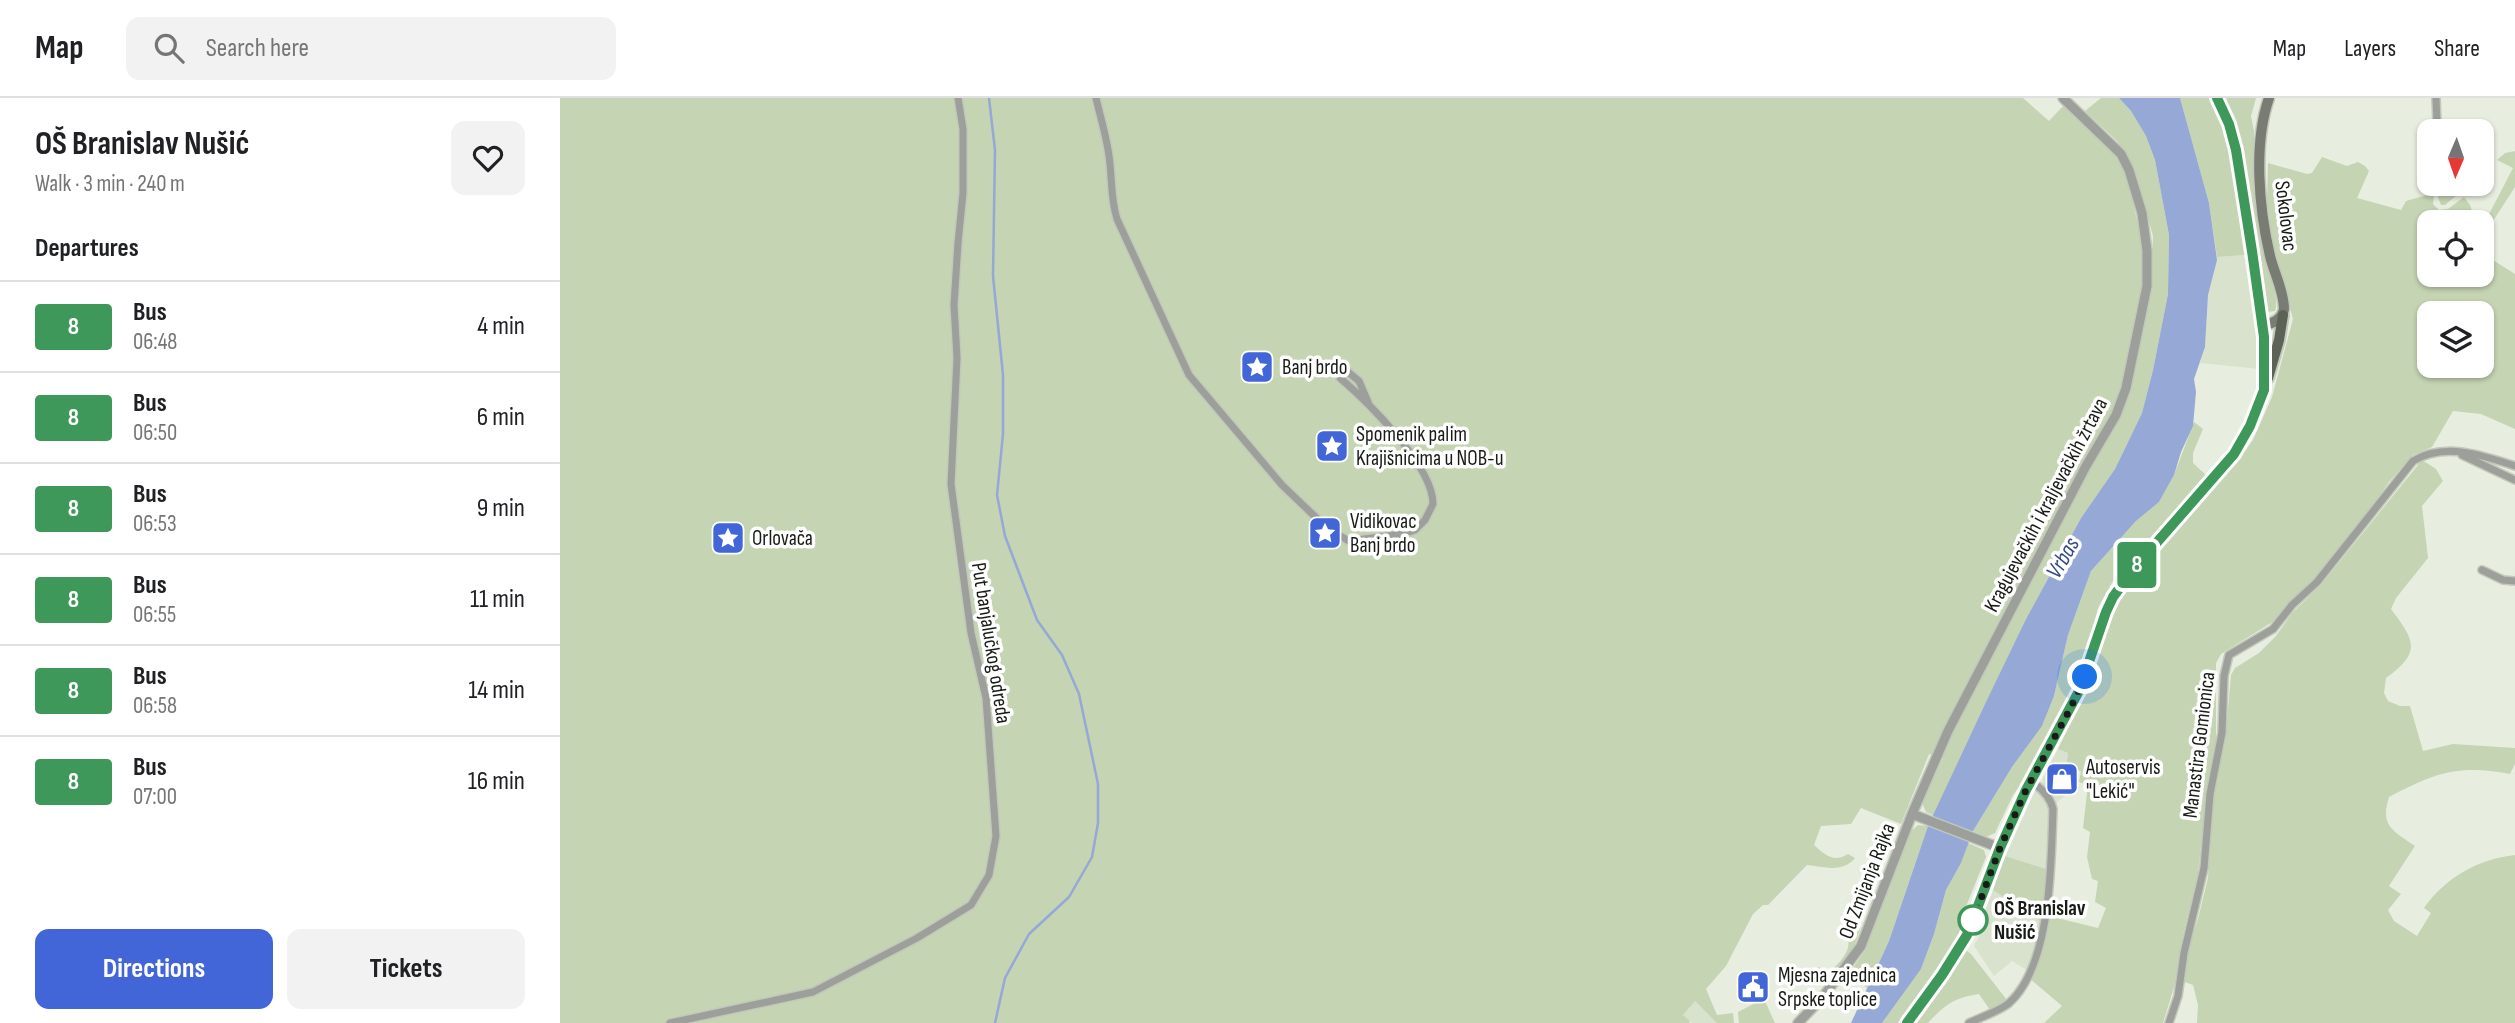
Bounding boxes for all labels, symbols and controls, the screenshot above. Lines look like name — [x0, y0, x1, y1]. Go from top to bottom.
search box — [126, 17, 616, 80]
text: Map — [35, 28, 84, 68]
icon: search — [150, 29, 188, 67]
text: Search here — [206, 33, 309, 64]
text: Map — [2273, 34, 2306, 63]
text: Layers — [2344, 34, 2396, 63]
text: Share — [2434, 34, 2480, 63]
north arrow — [2417, 119, 2494, 196]
map controls — [2417, 119, 2494, 378]
button: heart — [451, 121, 525, 195]
text: OŠ Branislav Nušić — [35, 124, 249, 164]
text: Walk · 3 min · 240 m — [35, 170, 185, 198]
street label: Sokolovac — [2269, 179, 2303, 253]
button: locate — [2417, 210, 2494, 287]
text: Departures — [35, 233, 139, 264]
text: Bus — [133, 297, 167, 328]
button: layers — [2417, 301, 2494, 378]
text: 4 min — [477, 311, 525, 342]
text: 8 — [68, 312, 79, 341]
text: 06:48 — [133, 328, 177, 356]
place icon: Banj brdo — [1238, 348, 1276, 386]
place label: Banj brdo — [1282, 355, 1347, 380]
text: Bus — [133, 388, 167, 419]
street label: Kragujevačkih i kraljevačkih žrtava — [1979, 394, 2113, 616]
text: 6 min — [477, 402, 525, 433]
text: 8 — [68, 403, 79, 432]
text: 06:50 — [133, 419, 177, 447]
place label: Spomenik palim Krajišnicima u NOB-u — [1356, 422, 1504, 471]
place icon: Spomenik palim Krajišnicima u NOB-u — [1313, 427, 1351, 465]
text: Bus — [133, 479, 167, 510]
text: 9 min — [477, 493, 525, 524]
text: 8 — [68, 494, 79, 523]
place label: Vidikovac Banj brdo — [1350, 509, 1417, 558]
text: 06:53 — [133, 510, 177, 538]
place icon: Vidikovac Banj brdo — [1306, 514, 1344, 552]
place icon: Orlovača — [709, 519, 747, 557]
place label: Orlovača — [752, 526, 813, 551]
water label: Vrbas — [2040, 532, 2086, 584]
line badge: 8 — [2114, 542, 2160, 588]
text: 8 — [2131, 550, 2143, 579]
street label: Put banjalučkog odreda — [966, 561, 1016, 725]
text: Bus — [133, 570, 167, 601]
text: 11 min — [470, 584, 525, 615]
text: 8 — [68, 585, 79, 614]
text: 06:55 — [133, 601, 176, 629]
your location — [2067, 659, 2102, 694]
text: Bus — [133, 661, 167, 692]
street label: Manastira Gomionica — [2178, 671, 2220, 819]
text: 14 min — [468, 675, 525, 706]
text: 8 — [68, 676, 79, 705]
text: 06:58 — [133, 692, 177, 720]
text: Bus — [133, 752, 167, 783]
place label: Autoservis "Lekić" — [2085, 755, 2160, 804]
shop icon: Autoservis "Lekić" — [2043, 760, 2081, 798]
text: 16 min — [468, 766, 525, 797]
text: 8 — [68, 767, 79, 796]
text: 07:00 — [133, 783, 177, 811]
street label: Od Zmijanja Rajka — [1834, 820, 1900, 942]
place label: OŠ Branislav Nušić — [1994, 896, 2086, 945]
marker: OŠ Branislav Nušić — [1958, 905, 1988, 935]
button: Directions — [35, 929, 273, 1009]
button: Tickets — [287, 929, 525, 1009]
place label: Mjesna zajednica Srpske toplice — [1778, 963, 1896, 1012]
public building icon: Mjesna zajednica Srpske toplice — [1734, 968, 1772, 1006]

